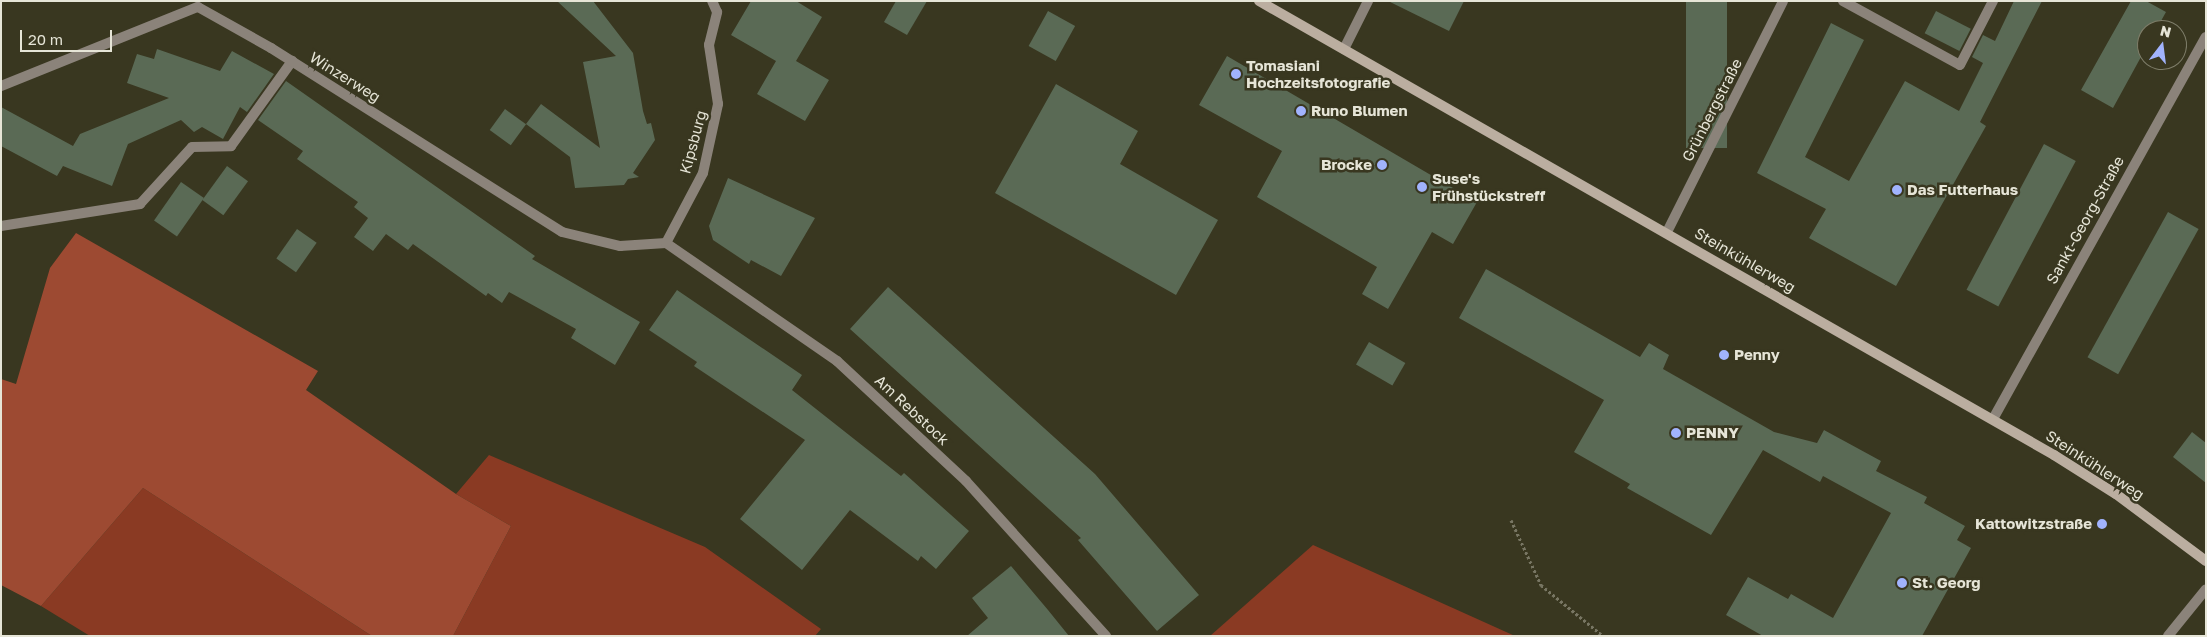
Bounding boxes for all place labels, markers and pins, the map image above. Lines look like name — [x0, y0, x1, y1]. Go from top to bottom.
place label: Tomasiani Hochzeitsfotografie — [1246, 56, 1390, 91]
marker: Tomasiani Hochzeitsfotografie — [1230, 68, 1242, 80]
place label: Runo Blumen — [1311, 102, 1408, 120]
marker: Runo Blumen — [1295, 105, 1307, 117]
place label: Brocke — [1321, 156, 1372, 174]
marker: Brocke — [1376, 159, 1388, 171]
place label: Suse's Frühstückstreff — [1432, 169, 1545, 204]
marker: Suse's Frühstückstreff — [1416, 181, 1428, 193]
place label: Das Futterhaus — [1907, 181, 2018, 199]
marker: Das Futterhaus — [1891, 184, 1903, 196]
place label: Penny — [1734, 346, 1780, 364]
marker: Penny — [1718, 349, 1730, 361]
place label: PENNY — [1686, 424, 1739, 442]
marker: PENNY — [1670, 427, 1682, 439]
place label: Kattowitzstraße — [1975, 515, 2092, 533]
marker: Kattowitzstraße — [2096, 518, 2108, 530]
place label: St. Georg — [1912, 574, 1981, 592]
marker: St. Georg — [1896, 577, 1908, 589]

